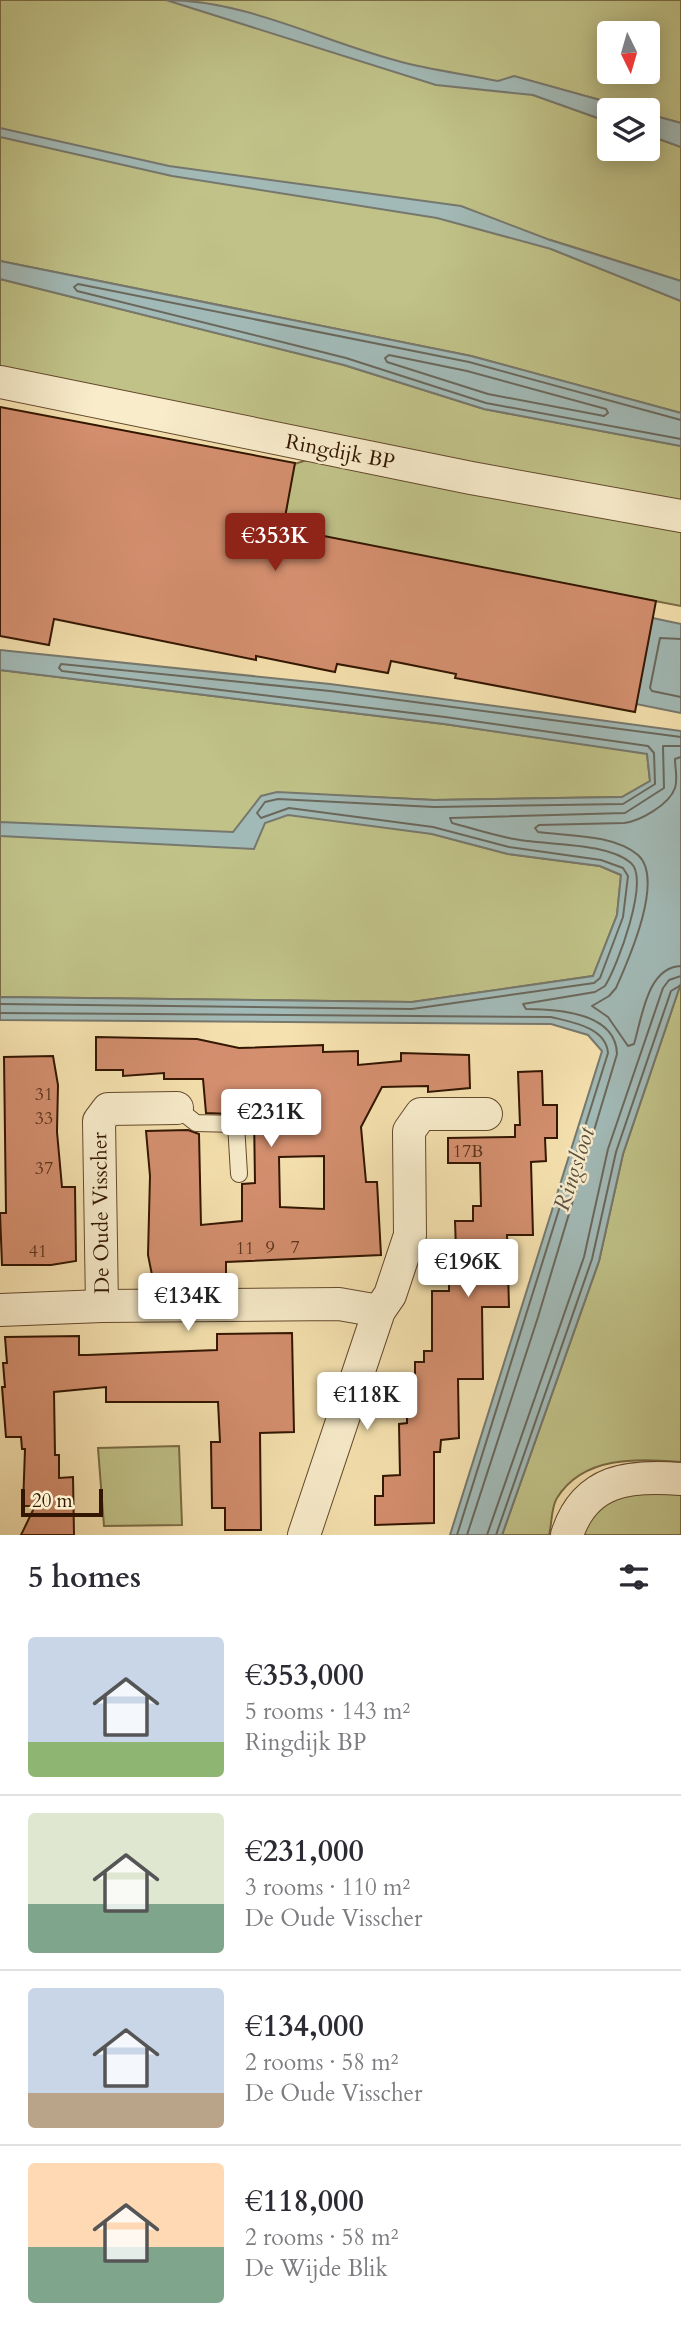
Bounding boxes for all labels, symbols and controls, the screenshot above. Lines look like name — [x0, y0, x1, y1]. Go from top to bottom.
north arrow — [597, 21, 660, 84]
map controls — [597, 21, 660, 161]
button: layers — [597, 98, 660, 161]
street label: Ringdijk BP — [283, 427, 397, 477]
pin: €353K — [226, 514, 324, 573]
text: €353K — [241, 520, 309, 551]
house number: 31 — [35, 1082, 53, 1107]
pin: €231K — [222, 1090, 320, 1149]
text: €231K — [237, 1096, 305, 1127]
house number: 33 — [35, 1106, 53, 1131]
water label: Ringsloot — [546, 1122, 602, 1215]
street label: De Oude Visscher — [85, 1131, 117, 1294]
house number: 17B — [453, 1139, 483, 1164]
house number: 37 — [35, 1156, 53, 1181]
house number: 9 — [265, 1235, 275, 1260]
house number: 7 — [290, 1235, 300, 1260]
house number: 11 — [236, 1236, 254, 1261]
house number: 41 — [29, 1239, 47, 1264]
pin: €196K — [419, 1240, 517, 1299]
text: €196K — [434, 1246, 502, 1277]
pin: €134K — [139, 1274, 237, 1333]
text: €134K — [154, 1280, 222, 1311]
pin: €118K — [318, 1372, 416, 1432]
text: €118K — [333, 1379, 401, 1410]
scale bar — [21, 1486, 103, 1518]
text: 20 m — [32, 1488, 73, 1514]
text: 5 homes — [28, 1557, 141, 1598]
icon: filters — [615, 1558, 653, 1596]
text: €353,000 — [245, 1655, 364, 1696]
icon: home — [84, 1665, 168, 1749]
text: 5 rooms · 143 m² — [245, 1696, 410, 1727]
text: Ringdijk BP — [245, 1727, 366, 1758]
text: €231,000 — [245, 1831, 364, 1872]
icon: home — [84, 1841, 168, 1925]
text: 3 rooms · 110 m² — [245, 1872, 410, 1903]
text: De Oude Visscher — [245, 1903, 422, 1934]
text: €134,000 — [245, 2006, 364, 2047]
icon: home — [84, 2016, 168, 2100]
text: 2 rooms · 58 m² — [245, 2047, 398, 2078]
text: De Oude Visscher — [245, 2078, 422, 2109]
text: €118,000 — [245, 2181, 364, 2222]
icon: home — [84, 2191, 168, 2275]
text: 2 rooms · 58 m² — [245, 2222, 398, 2253]
text: De Wijde Blik — [245, 2253, 388, 2284]

